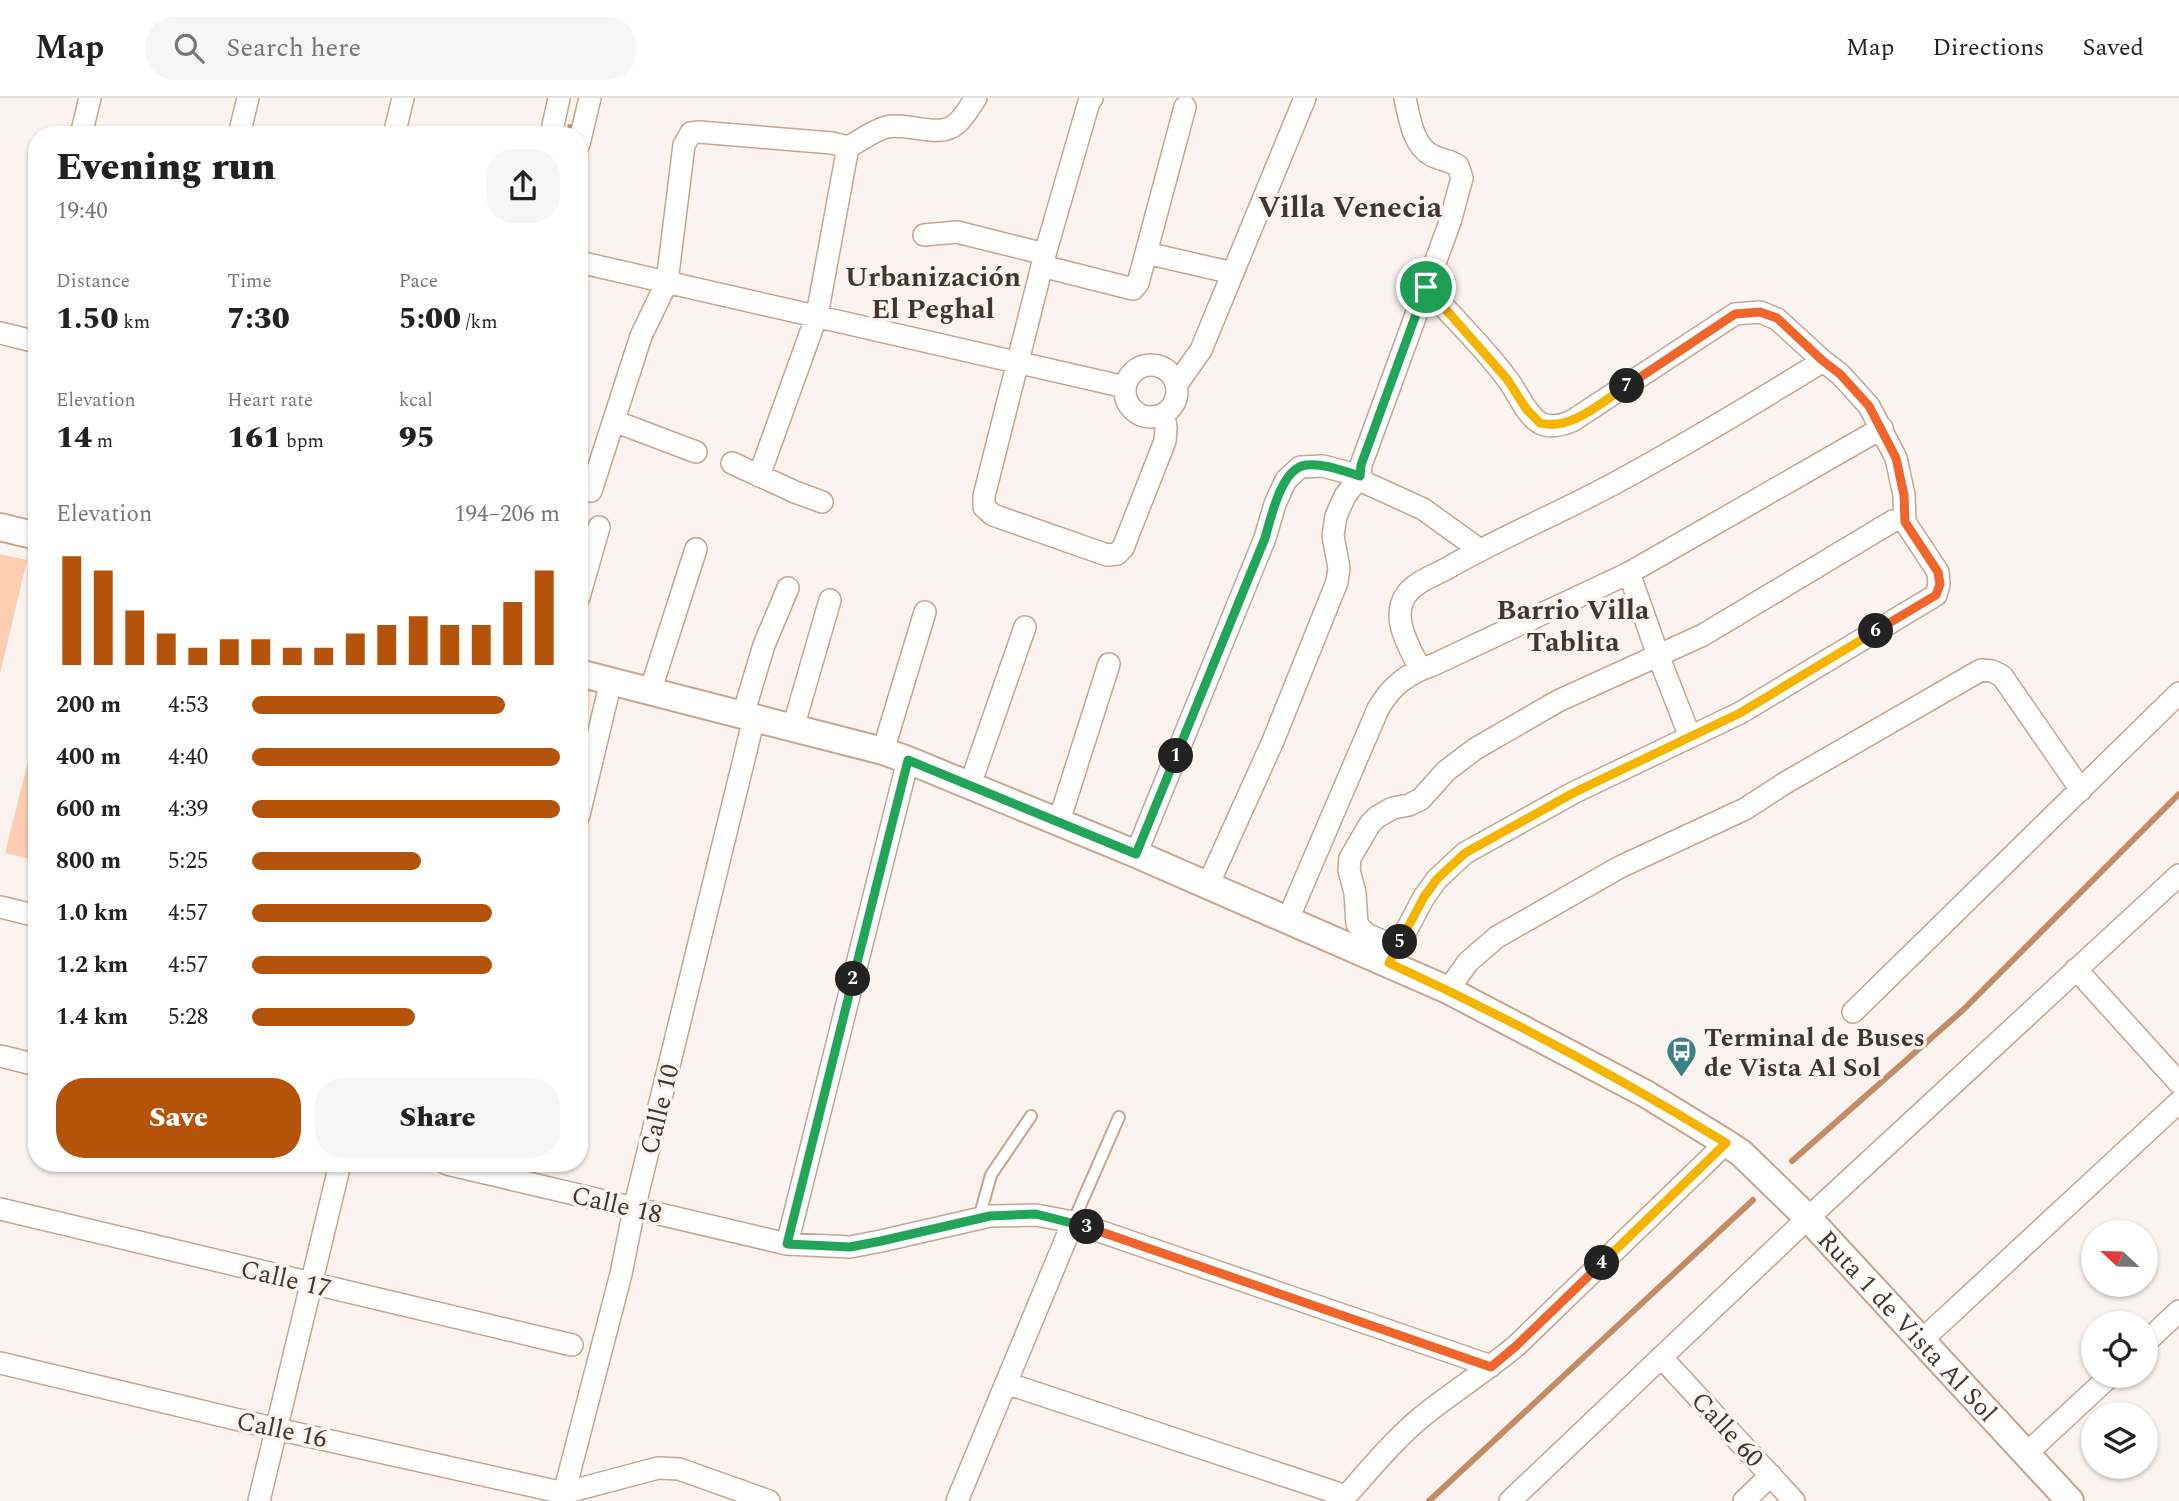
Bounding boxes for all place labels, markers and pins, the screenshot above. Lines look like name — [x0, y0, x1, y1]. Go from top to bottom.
pin — [1396, 257, 1456, 317]
pin: 7 — [1610, 368, 1644, 404]
pin: 6 — [1858, 614, 1894, 648]
pin: 1 — [1158, 738, 1194, 774]
pin: 5 — [1382, 924, 1418, 960]
pin: 2 — [836, 962, 870, 996]
place label: Terminal de Buses de Vista Al Sol — [1704, 1018, 1925, 1088]
bus stop icon: Terminal de Buses de Vista Al Sol — [1664, 1035, 1698, 1079]
pin: 3 — [1070, 1210, 1104, 1244]
pin: 4 — [1584, 1246, 1620, 1280]

